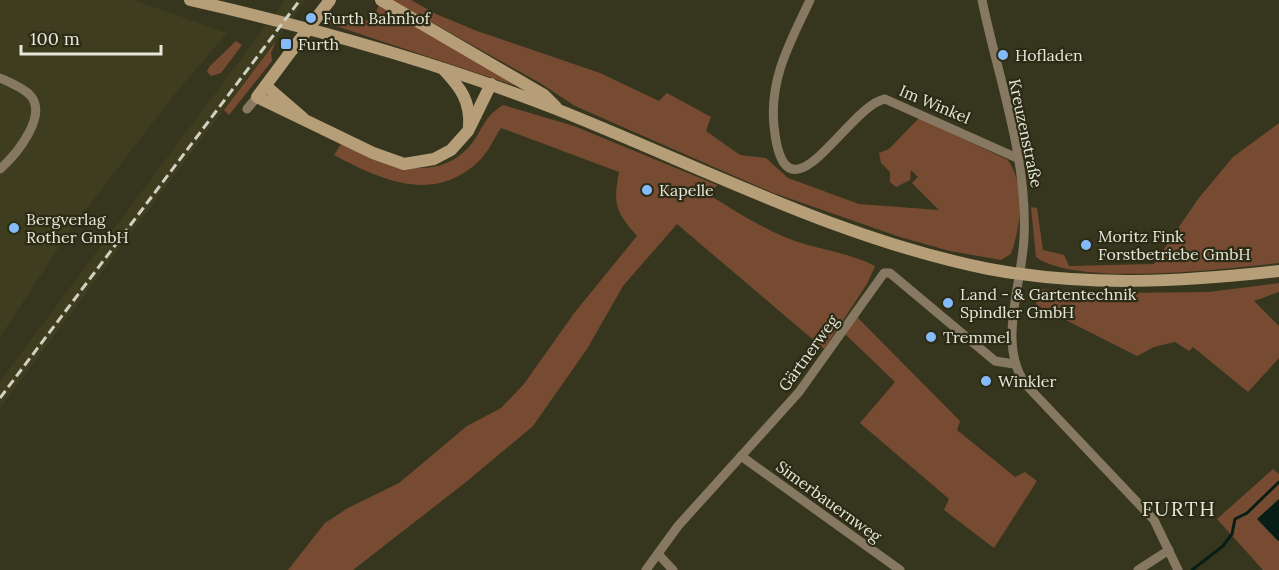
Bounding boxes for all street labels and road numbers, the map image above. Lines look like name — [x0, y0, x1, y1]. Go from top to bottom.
street label: Kreuzenstraße — [1005, 77, 1047, 190]
street label: Im Winkel — [897, 80, 973, 128]
street label: Gärtnerweg — [774, 310, 843, 395]
street label: Simerbauernweg — [772, 456, 887, 547]

